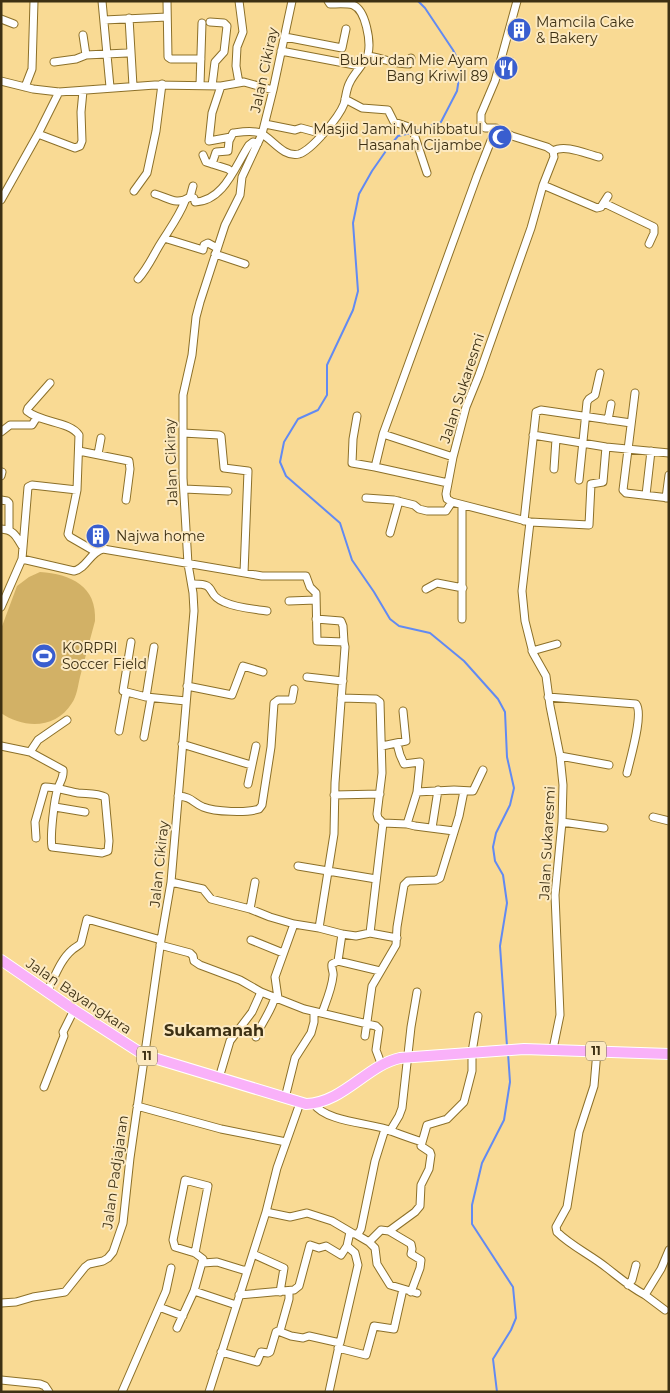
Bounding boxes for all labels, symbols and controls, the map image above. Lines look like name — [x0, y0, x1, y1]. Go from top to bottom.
place label: Mamcila Cake & Bakery — [536, 13, 634, 47]
building icon: Mamcila Cake & Bakery — [506, 17, 532, 43]
street label: Jalan Cikiray — [246, 25, 282, 115]
place label: Bubur dan Mie Ayam Bang Kriwil 89 — [340, 51, 488, 85]
restaurant icon: Bubur dan Mie Ayam Bang Kriwil 89 — [493, 55, 519, 81]
place label: Masjid Jami Muhibbatul Hasanah Cijambe — [313, 120, 482, 154]
mosque icon: Masjid Jami Muhibbatul Hasanah Cijambe — [487, 124, 513, 150]
street label: Jalan Sukaresmi — [435, 331, 488, 446]
street label: Jalan Cikiray — [160, 418, 182, 507]
building icon: Najwa home — [85, 523, 111, 549]
place label: Najwa home — [116, 527, 205, 545]
place label: KORPRI Soccer Field — [62, 639, 147, 673]
sports icon: KORPRI Soccer Field — [31, 643, 57, 669]
street label: Jalan Sukaresmi — [535, 785, 559, 902]
street label: Jalan Cikiray — [145, 819, 173, 909]
street label: Jalan Bayangkara — [22, 953, 135, 1038]
district label: Sukamanah — [164, 1021, 264, 1040]
road number: 11 — [586, 1042, 606, 1060]
road number: 11 — [137, 1046, 157, 1066]
street label: Jalan Padjajaran — [98, 1114, 132, 1231]

